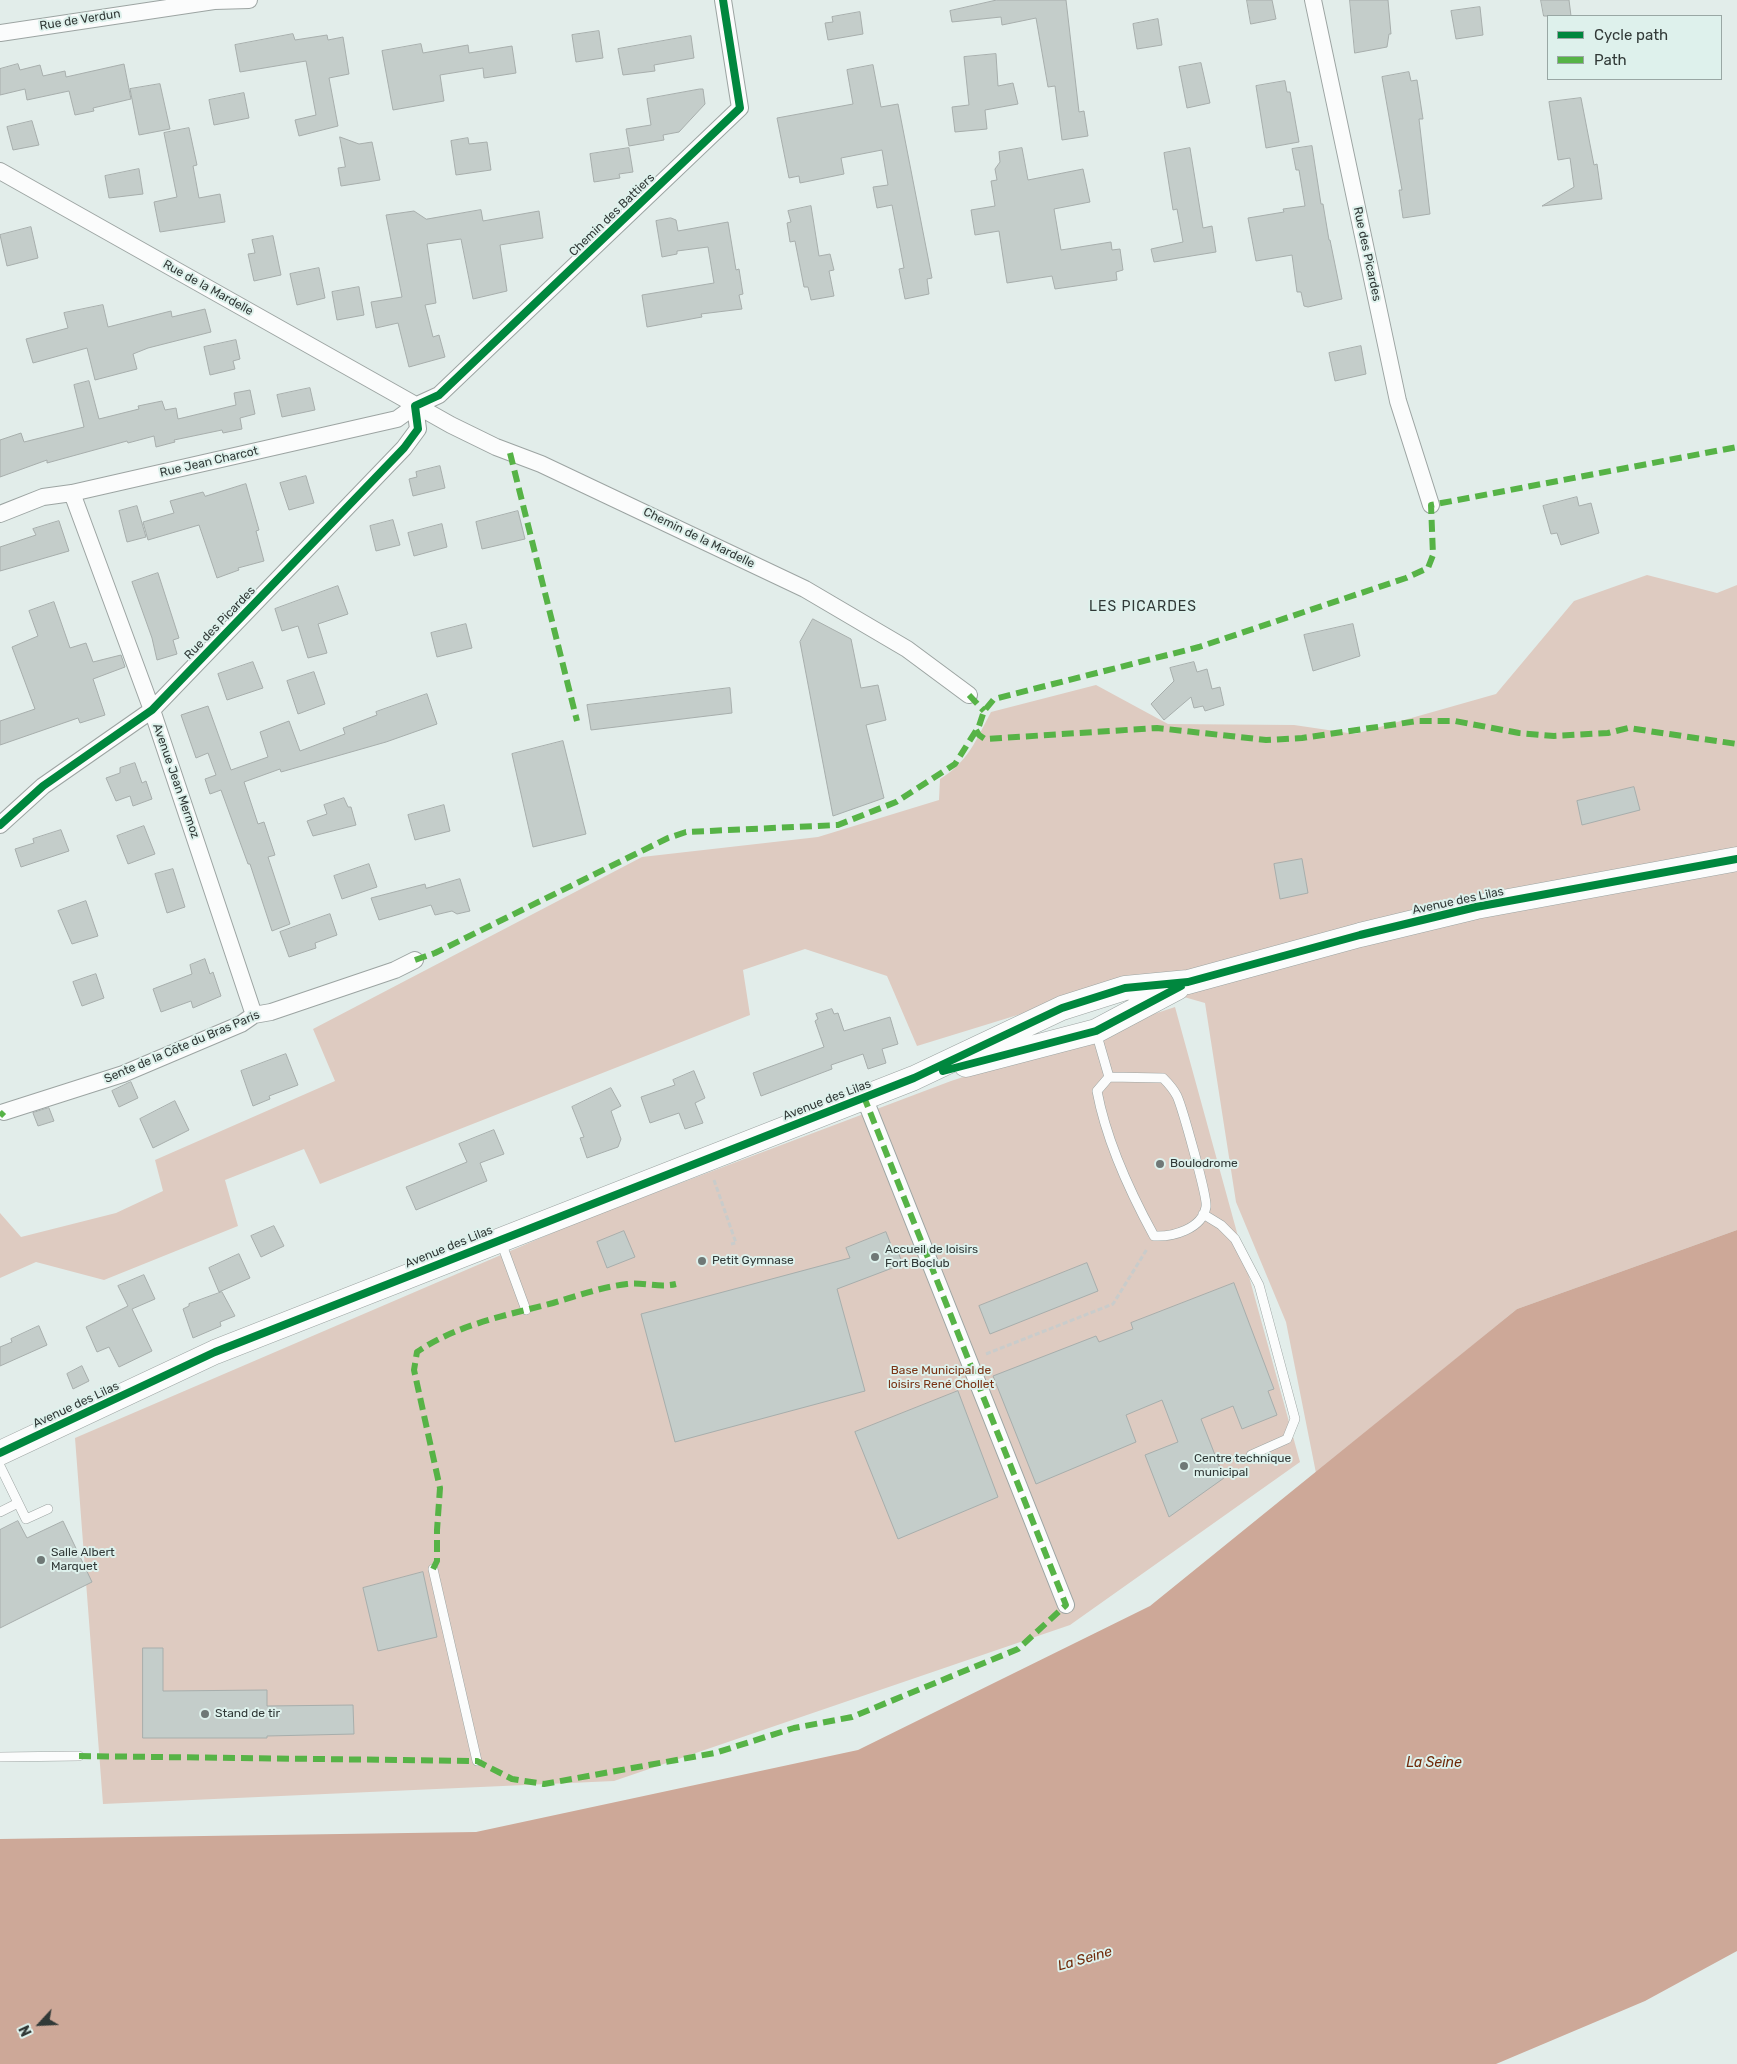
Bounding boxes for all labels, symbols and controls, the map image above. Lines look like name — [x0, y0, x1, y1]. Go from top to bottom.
street label: Rue de Verdun — [39, 7, 121, 33]
legend — [1547, 15, 1722, 80]
text: Cycle path — [1594, 26, 1668, 44]
text: Path — [1594, 51, 1627, 69]
street label: Chemin des Battiers — [566, 171, 658, 259]
street label: Rue des Picardes — [1350, 206, 1384, 302]
street label: Rue de la Mardelle — [160, 257, 256, 319]
street label: Rue Jean Charcot — [158, 444, 260, 480]
street label: Chemin de la Mardelle — [641, 505, 757, 571]
street label: Rue des Picardes — [182, 583, 258, 663]
district label: LES PICARDES — [1088, 599, 1198, 615]
street label: Avenue Jean Mermoz — [150, 722, 202, 840]
street label: Avenue des Lilas — [1411, 884, 1505, 918]
street label: Sente de la Côte du Bras Paris — [102, 1008, 262, 1086]
street label: Avenue des Lilas — [781, 1077, 873, 1123]
place label: Boulodrome — [1170, 1157, 1238, 1171]
marker: Boulodrome — [1154, 1158, 1166, 1170]
street label: Avenue des Lilas — [403, 1223, 495, 1271]
place label: Accueil de loisirs Fort Boclub — [885, 1243, 978, 1271]
marker: Accueil de loisirs Fort Boclub — [869, 1251, 881, 1263]
place label: Petit Gymnase — [712, 1254, 794, 1268]
marker: Petit Gymnase — [696, 1255, 708, 1267]
park label: Base Municipal de loisirs René Chollet — [888, 1364, 994, 1392]
street label: Avenue des Lilas — [31, 1379, 121, 1431]
place label: Centre technique municipal — [1194, 1452, 1291, 1480]
marker: Centre technique municipal — [1178, 1460, 1190, 1472]
place label: Salle Albert Marquet — [51, 1546, 115, 1574]
marker: Salle Albert Marquet — [35, 1554, 47, 1566]
place label: Stand de tir — [215, 1707, 280, 1721]
marker: Stand de tir — [199, 1708, 211, 1720]
water label: La Seine — [1406, 1755, 1462, 1771]
water label: La Seine — [1056, 1943, 1114, 1975]
north arrow — [15, 1999, 65, 2049]
text: N — [16, 2022, 36, 2039]

